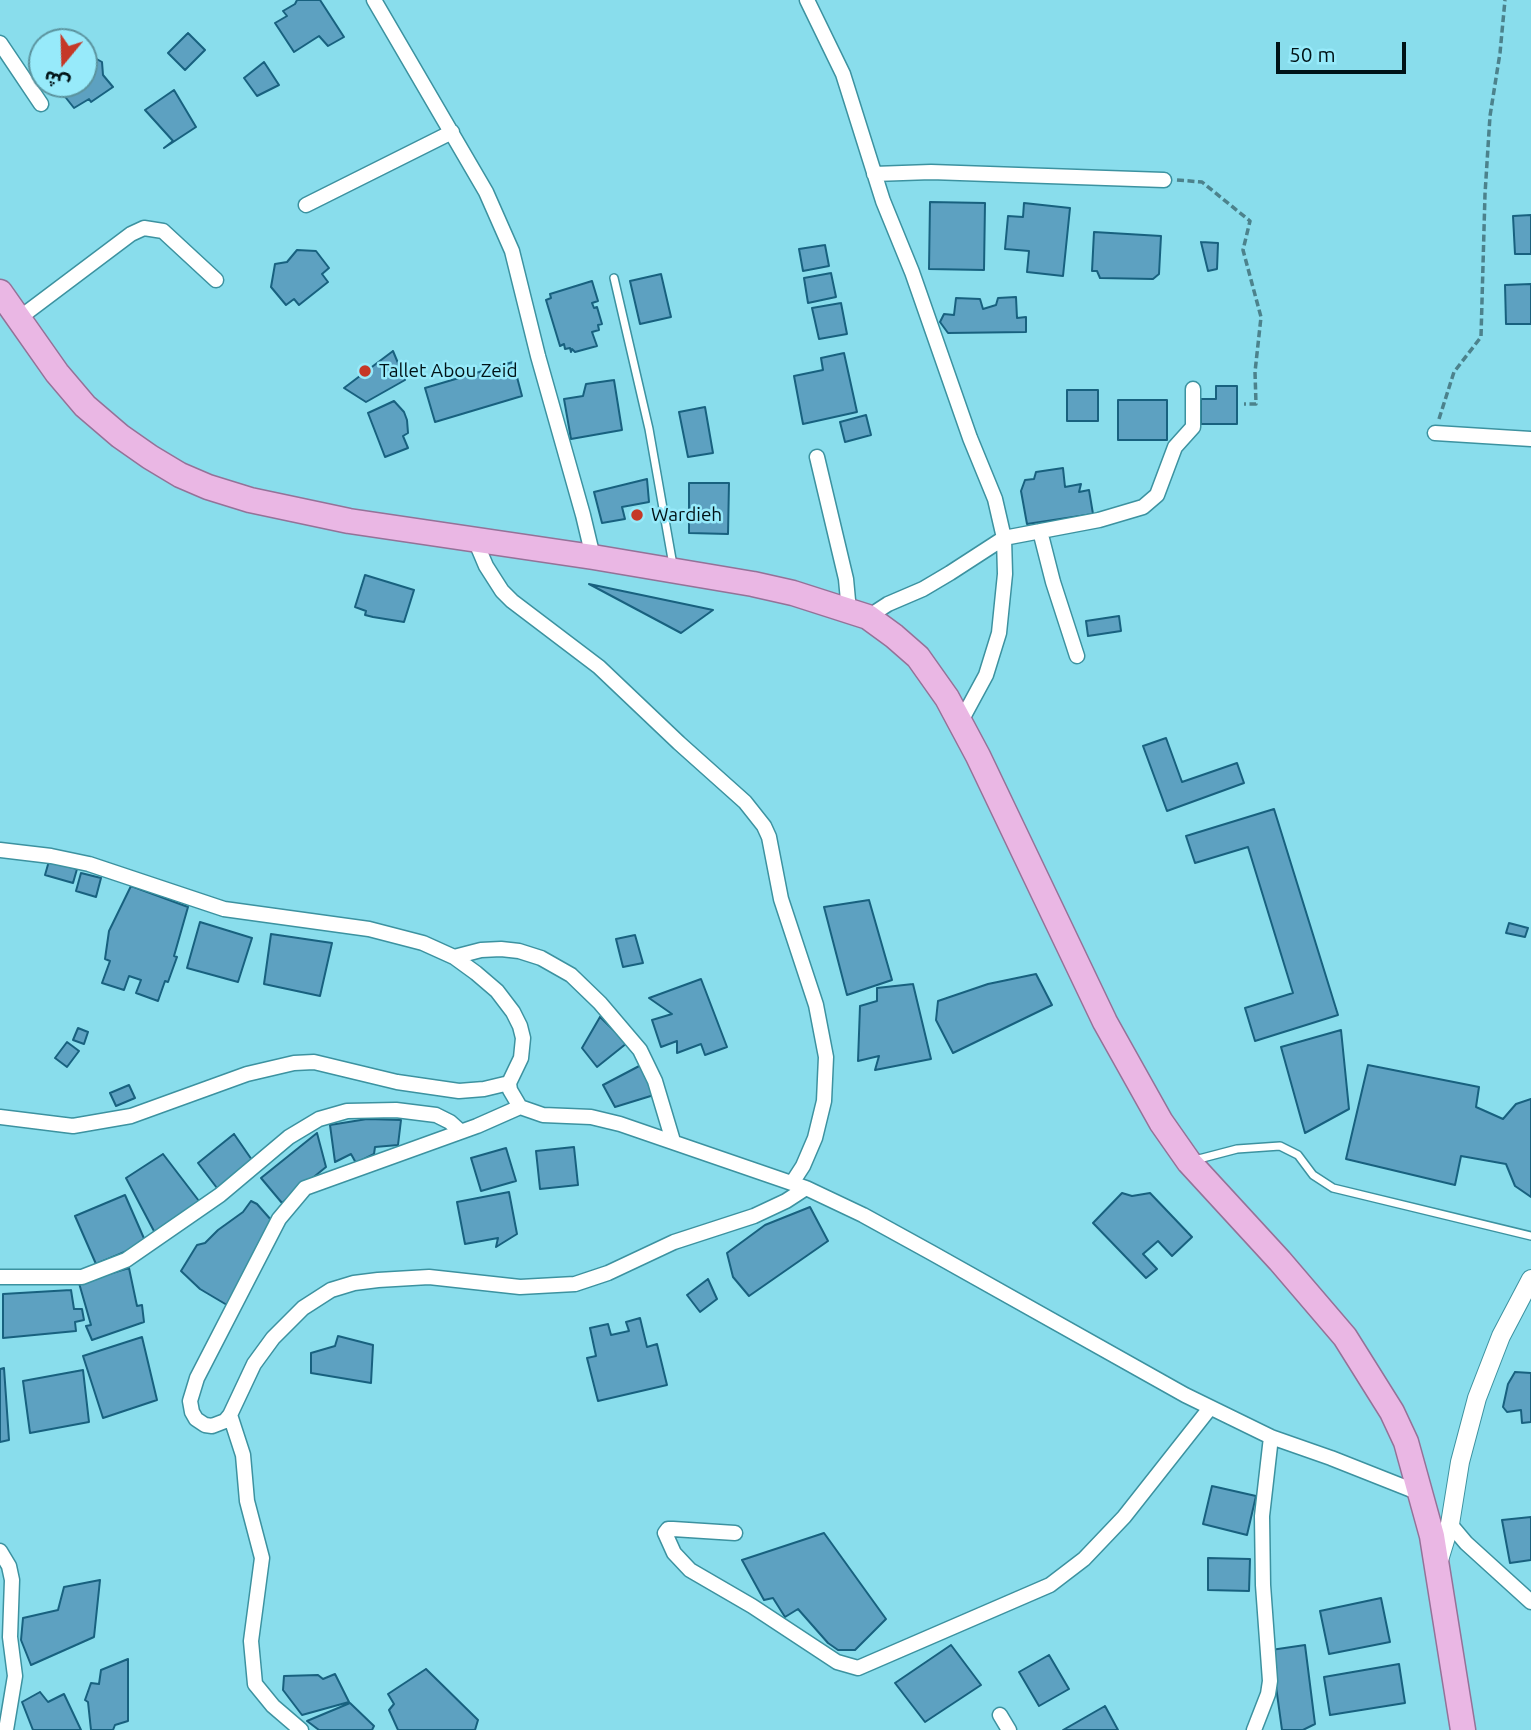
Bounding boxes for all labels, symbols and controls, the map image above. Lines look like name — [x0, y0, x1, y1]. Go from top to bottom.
north arrow — [28, 28, 98, 98]
scale bar — [1279, 28, 1408, 72]
text: 50 m — [1289, 42, 1336, 66]
text: ش — [41, 66, 73, 96]
place label: Tallet Abou Zeid — [379, 360, 518, 382]
marker: Tallet Abou Zeid — [357, 363, 373, 379]
place label: Wardieh — [651, 504, 722, 526]
marker: Wardieh — [629, 507, 645, 523]

